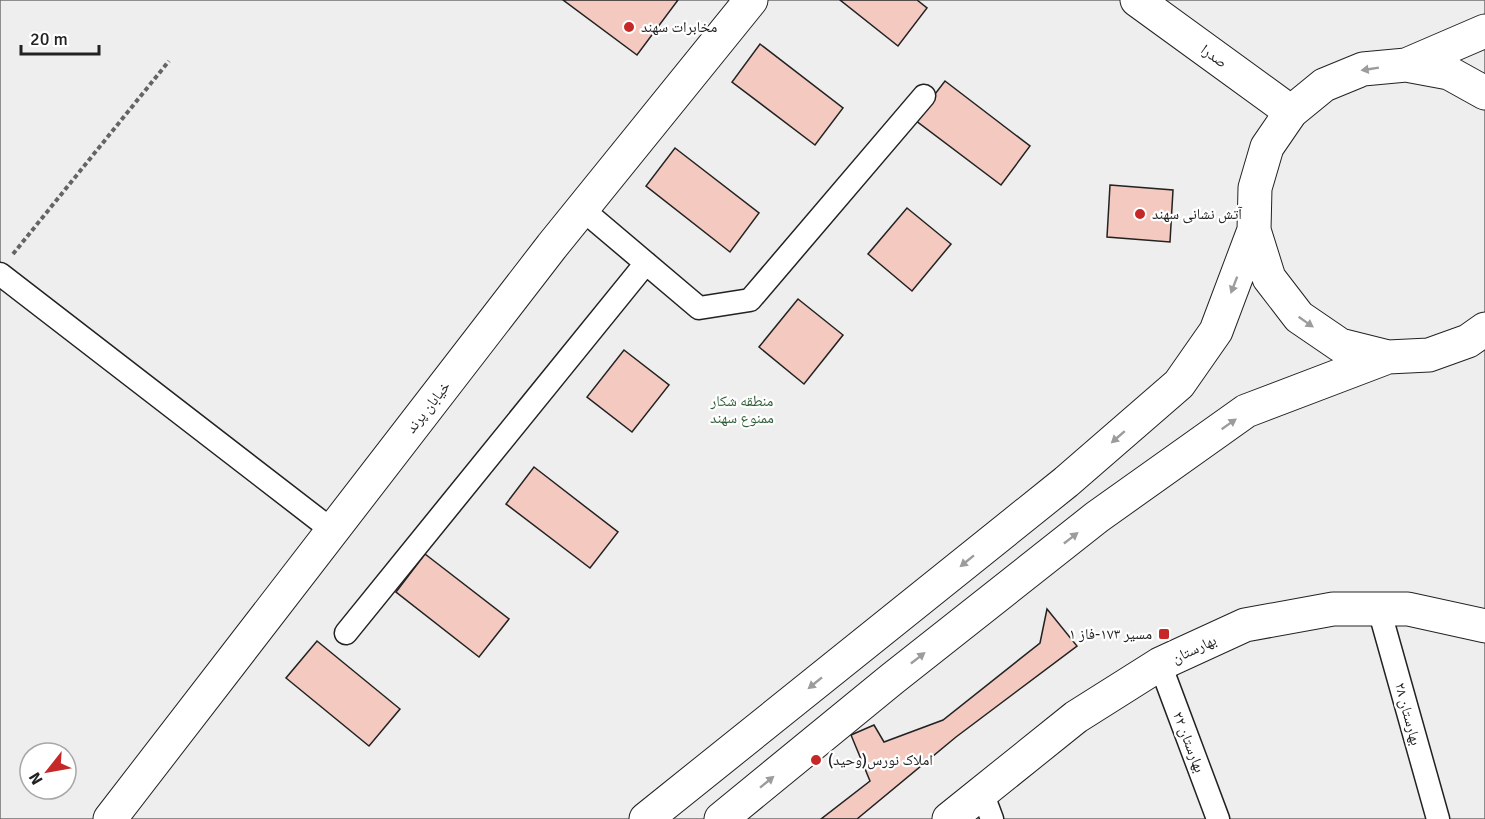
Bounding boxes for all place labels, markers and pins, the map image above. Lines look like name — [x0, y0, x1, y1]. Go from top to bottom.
place label: مخابرات سهند — [641, 18, 717, 36]
marker: مخابرات سهند — [622, 20, 636, 34]
place label: آتش نشانی سهند — [1152, 205, 1243, 224]
marker: آتش نشانی سهند — [1133, 207, 1147, 221]
place label: مسیر ۱۷۳-فاز ۱ — [1069, 625, 1152, 643]
marker: مسیر ۱۷۳-فاز ۱ — [1157, 627, 1171, 641]
place label: املاک نورس(وحید) — [828, 751, 933, 770]
marker: املاک نورس(وحید) — [809, 753, 823, 767]

